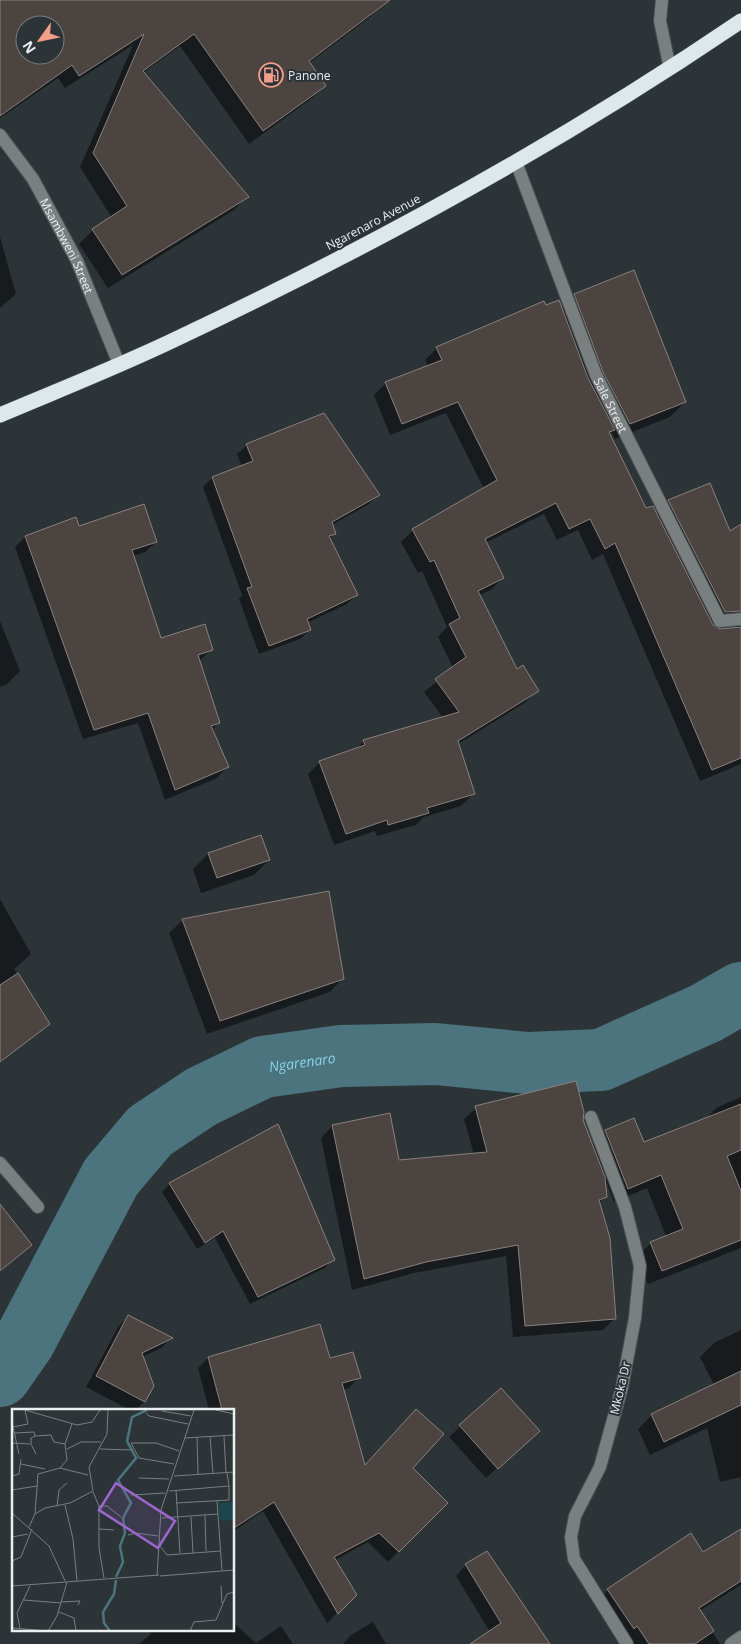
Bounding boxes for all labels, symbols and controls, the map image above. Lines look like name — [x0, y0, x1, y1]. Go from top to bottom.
north arrow — [15, 15, 65, 65]
text: N — [18, 37, 40, 57]
fuel station icon: Panone — [258, 62, 284, 88]
place label: Panone — [288, 67, 331, 84]
street label: Ngarenaro Avenue — [323, 190, 424, 254]
street label: Msambweni Street — [36, 195, 98, 296]
street label: Sale Street — [590, 374, 632, 435]
water label: Ngarenaro — [268, 1047, 337, 1076]
street label: Mkoka Dr — [606, 1360, 634, 1416]
inset map — [12, 1409, 235, 1632]

